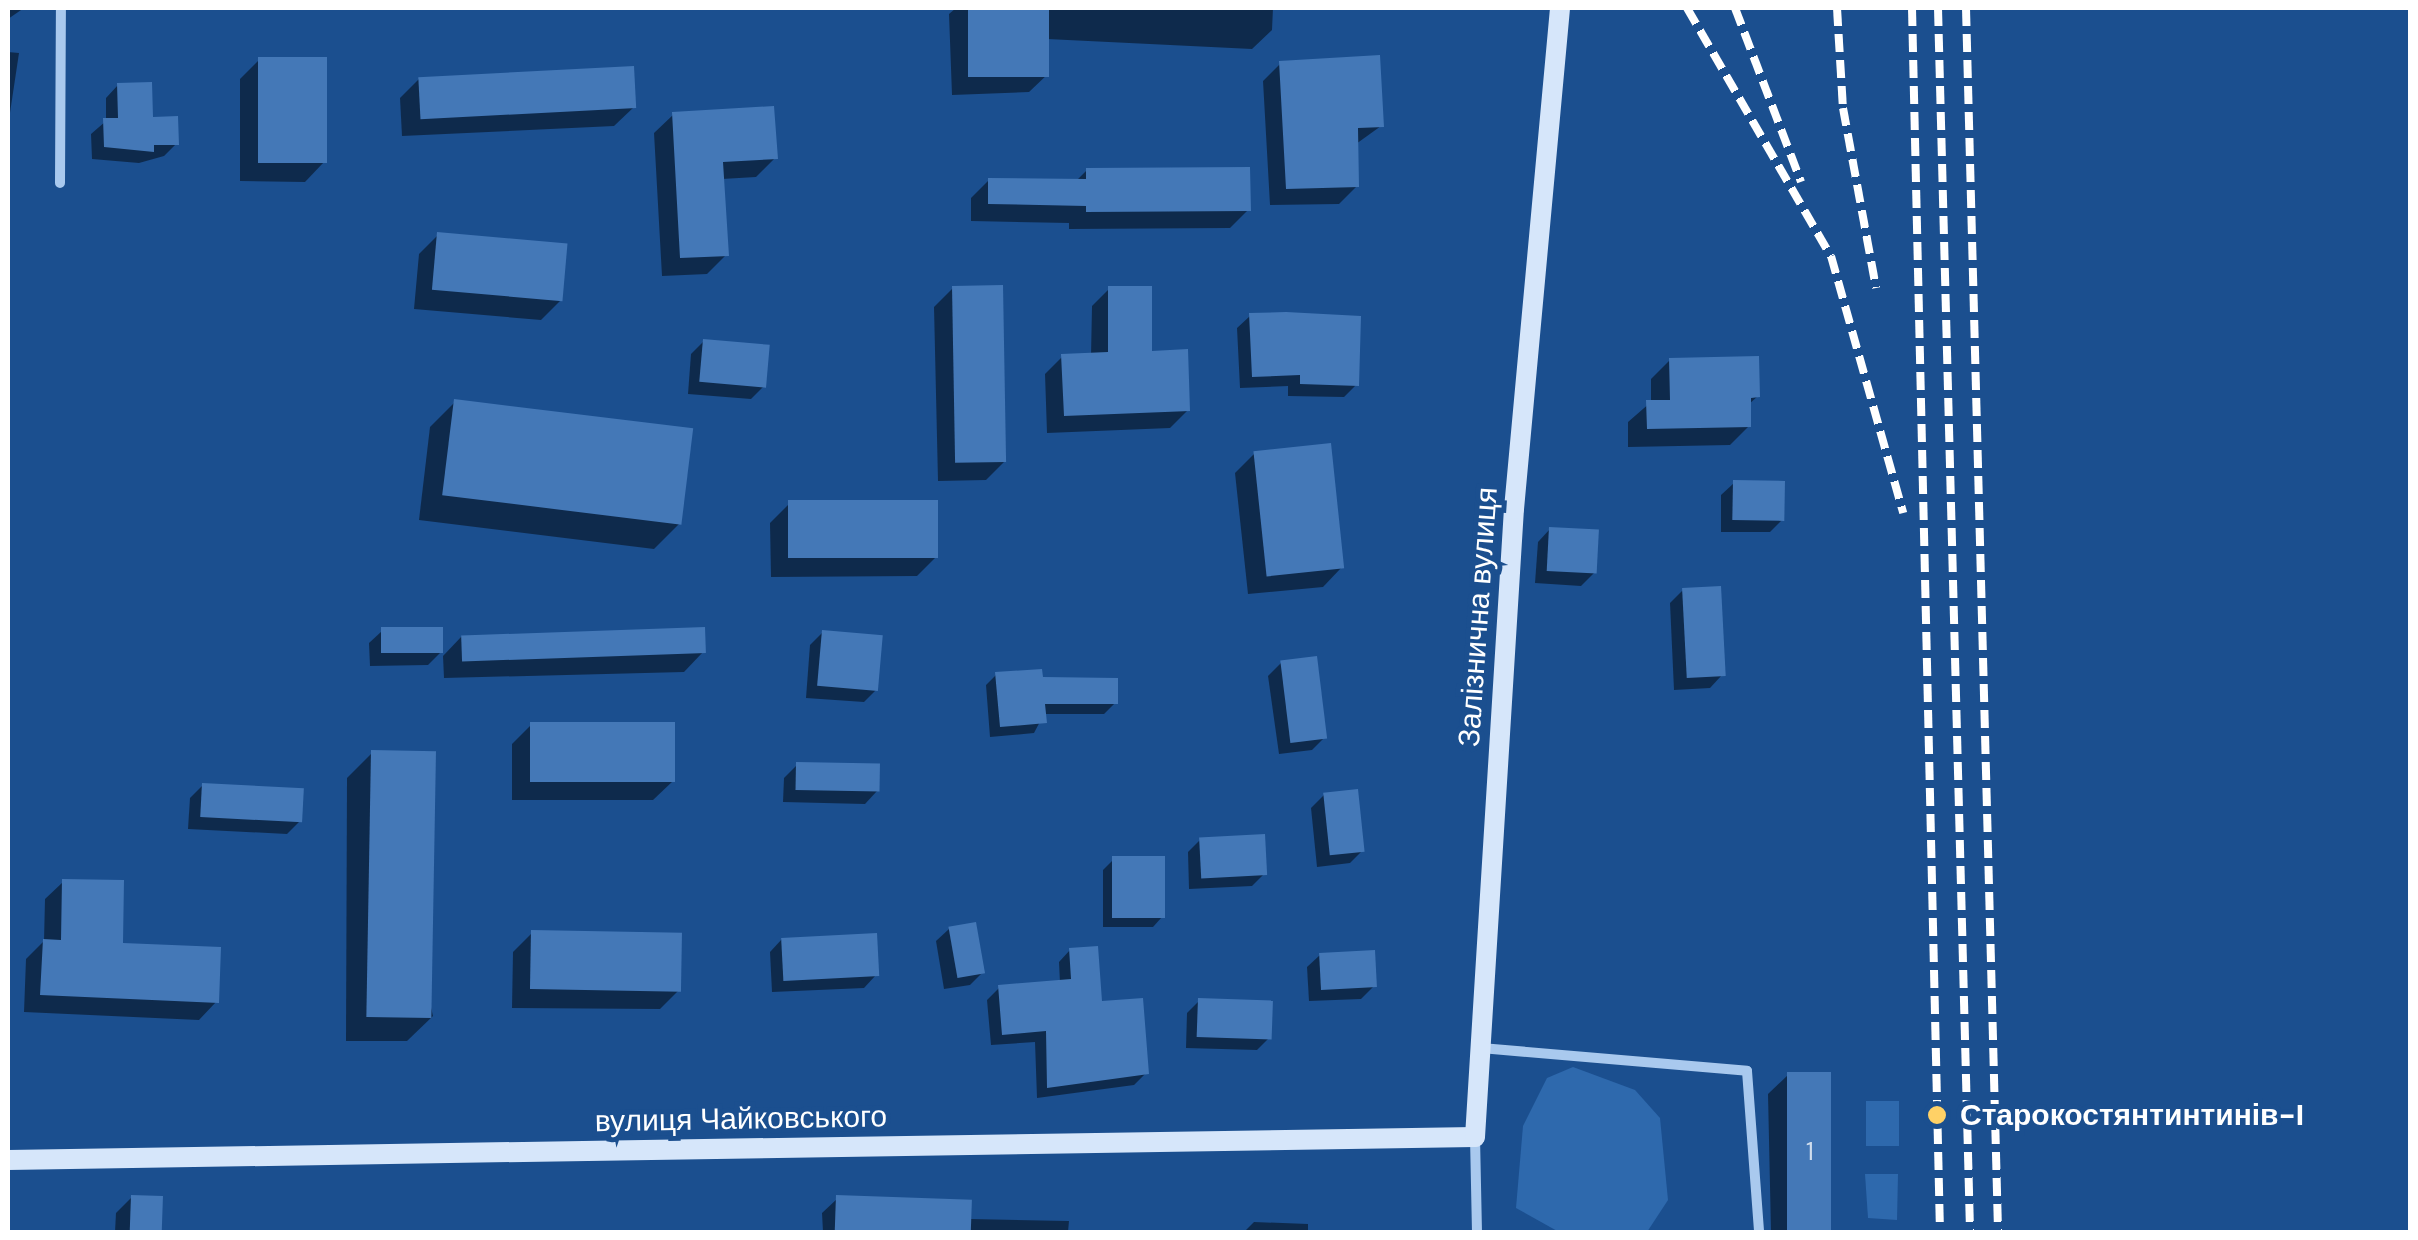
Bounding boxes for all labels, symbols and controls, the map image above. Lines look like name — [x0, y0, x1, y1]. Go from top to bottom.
street label: Залізнична вулиця — [1451, 486, 1505, 748]
place label: Старокостянтинтинів-І — [1960, 1097, 2304, 1133]
street label: вулиця Чайковського — [595, 1098, 887, 1140]
marker: Старокостянтинтинів-І — [1924, 1102, 1950, 1128]
house number: 1 — [1806, 1137, 1814, 1167]

